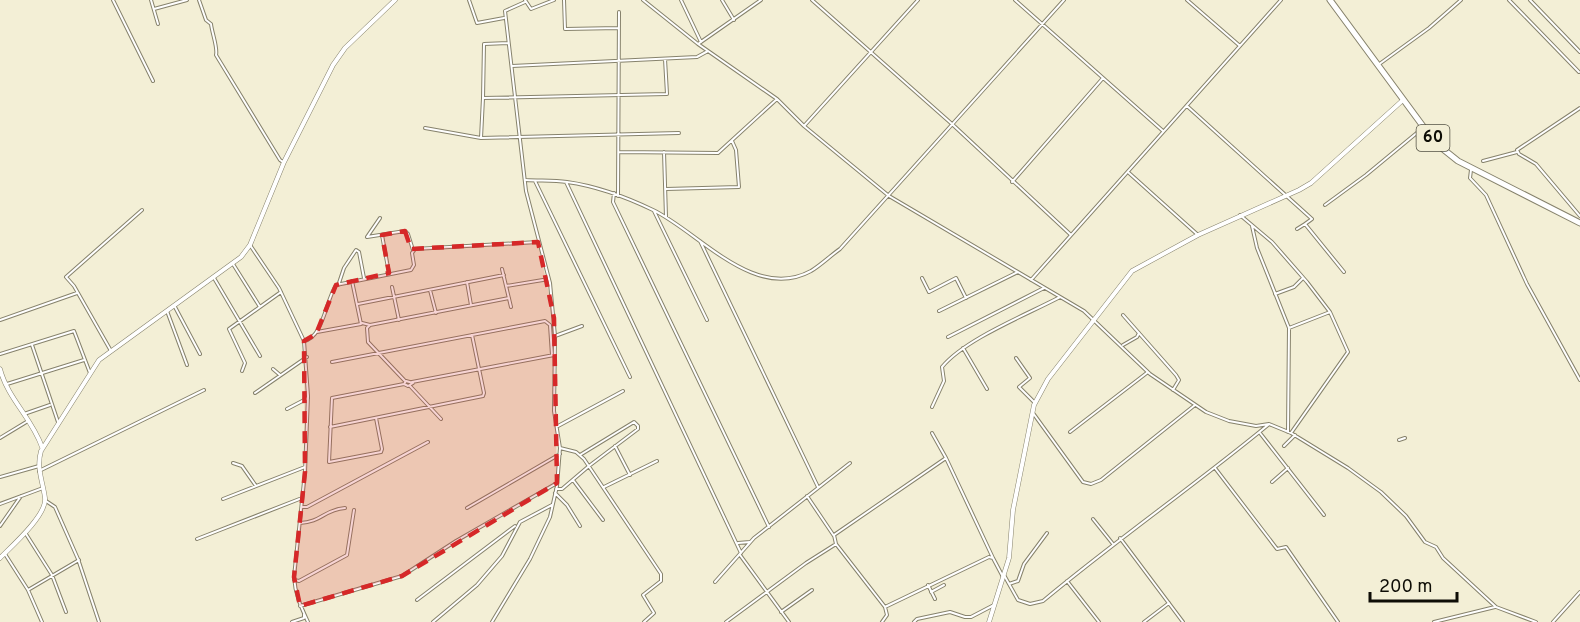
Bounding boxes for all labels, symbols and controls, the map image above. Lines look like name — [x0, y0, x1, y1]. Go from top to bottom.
road number: 60 — [1416, 125, 1450, 151]
scale bar — [1370, 565, 1457, 603]
text: 200 m — [1379, 576, 1432, 599]

